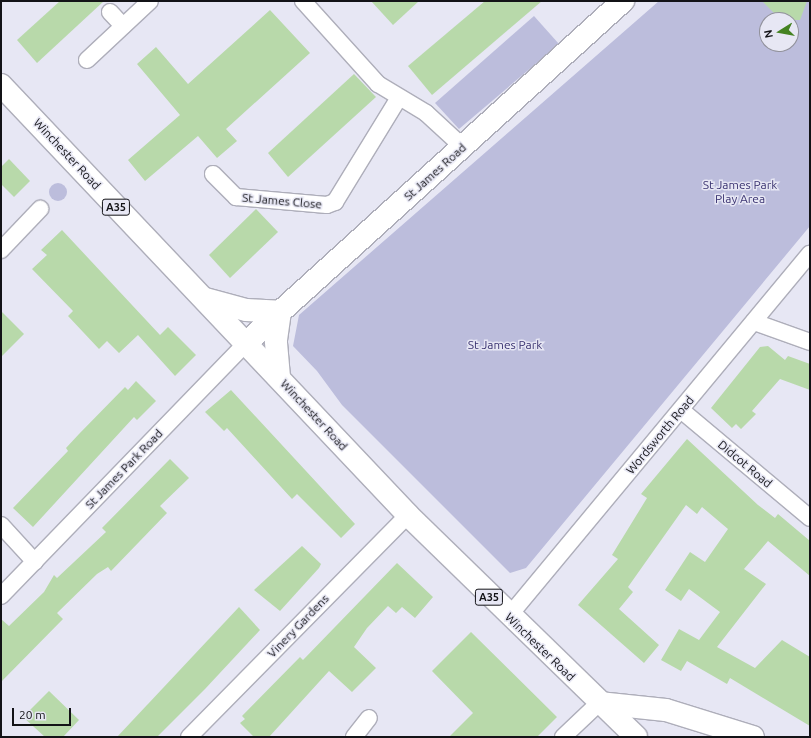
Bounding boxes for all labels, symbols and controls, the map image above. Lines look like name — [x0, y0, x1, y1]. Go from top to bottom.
north arrow — [759, 12, 799, 52]
text: N — [762, 29, 775, 39]
street label: Winchester Road — [30, 116, 104, 192]
street label: St James Road — [401, 140, 469, 204]
park label: St James Park Play Area — [703, 178, 777, 206]
street label: St James Close — [241, 190, 323, 212]
road number: A35 — [101, 198, 131, 216]
park label: St James Park — [468, 338, 542, 352]
street label: Winchester Road — [277, 377, 351, 453]
street label: Wordsworth Road — [623, 393, 697, 477]
street label: St James Park Road — [82, 426, 166, 512]
street label: Didcot Road — [715, 437, 775, 491]
road number: A35 — [474, 588, 504, 606]
street label: Vinery Gardens — [264, 591, 332, 661]
street label: Winchester Road — [502, 610, 578, 684]
scale bar — [14, 700, 73, 726]
text: 20 m — [19, 708, 46, 721]

